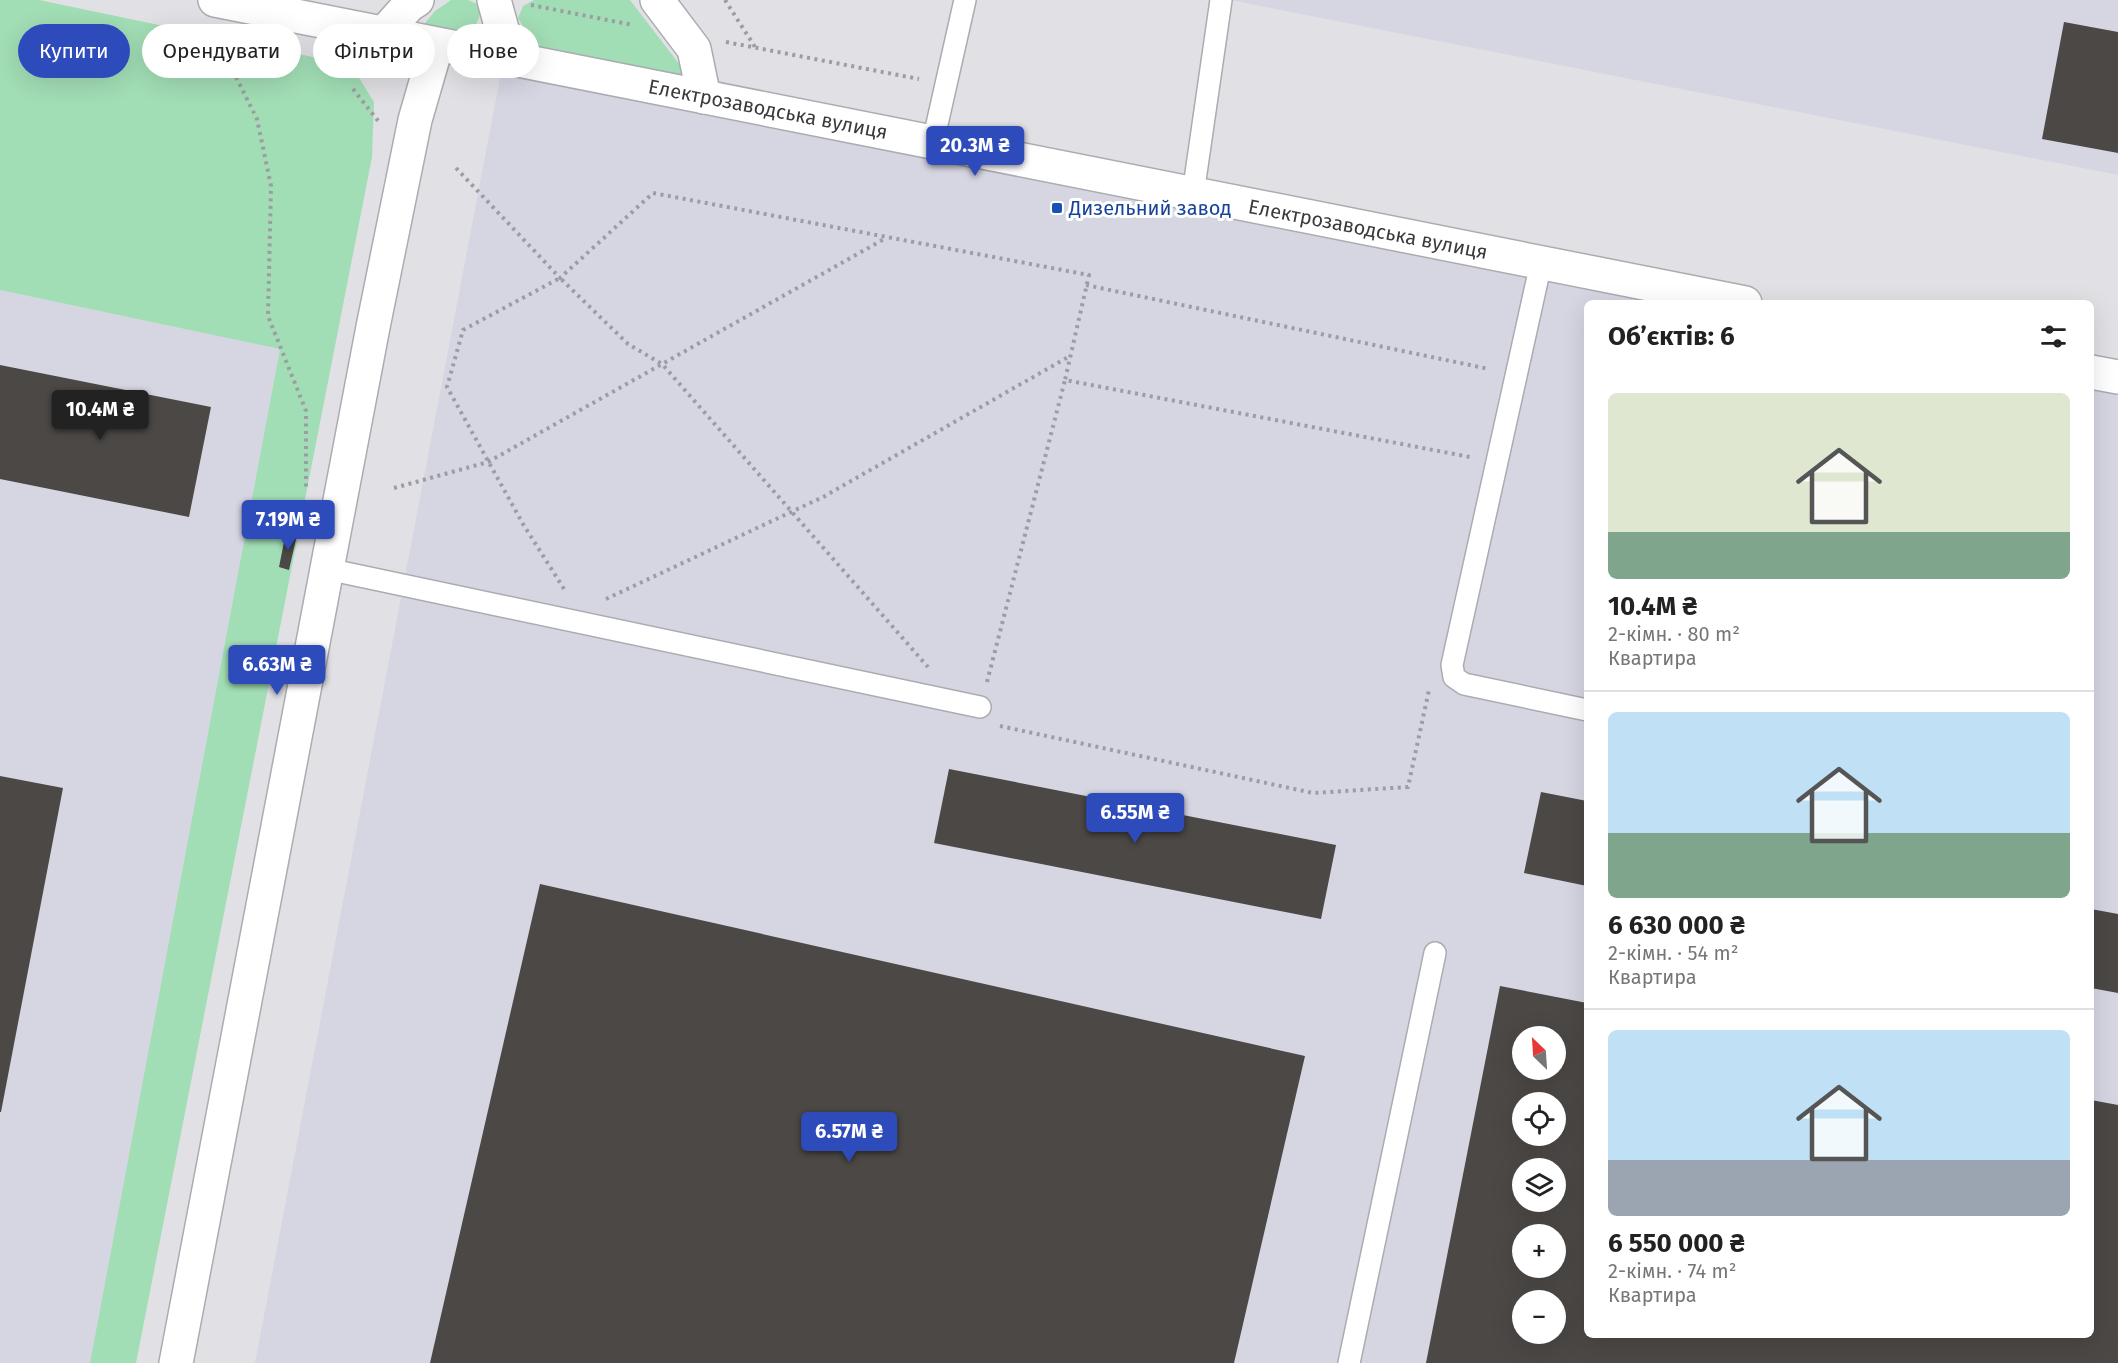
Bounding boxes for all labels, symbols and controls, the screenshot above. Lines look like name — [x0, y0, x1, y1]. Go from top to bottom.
chip: Купити — [18, 24, 130, 78]
chip: Орендувати — [142, 24, 301, 78]
chip: Фільтри — [313, 24, 435, 78]
chip: Нове — [447, 24, 539, 78]
street label: Електрозаводська вулиця — [646, 74, 890, 144]
pin: 20.3M ₴ — [920, 126, 1030, 177]
text: 20.3M ₴ — [940, 133, 1010, 157]
street label: Електрозаводська вулиця — [1246, 194, 1490, 264]
place label: Дизельний завод — [1068, 196, 1231, 220]
marker: Дизельний завод — [1050, 201, 1064, 215]
icon: filters — [2037, 320, 2070, 353]
text: Об’єктів: 6 — [1608, 321, 1735, 352]
pin: 10.4M ₴ — [45, 390, 155, 441]
text: 10.4M ₴ — [66, 397, 134, 421]
icon: home — [1785, 432, 1893, 540]
pin: 7.19M ₴ — [233, 500, 343, 551]
text: 7.19M ₴ — [256, 507, 320, 531]
text: 10.4M ₴ — [1608, 591, 1697, 622]
text: 2-кімн. · 80 m² — [1608, 622, 1740, 646]
pin: 6.63M ₴ — [222, 645, 332, 696]
text: Квартира — [1608, 646, 1697, 670]
text: 6.63M ₴ — [242, 652, 312, 676]
icon: home — [1785, 751, 1893, 859]
pin: 6.55M ₴ — [1080, 793, 1190, 844]
text: 6.55M ₴ — [1100, 800, 1170, 824]
text: 6 630 000 ₴ — [1608, 910, 1745, 941]
text: 2-кімн. · 54 m² — [1608, 941, 1738, 965]
text: Квартира — [1608, 965, 1697, 989]
north arrow — [1512, 1026, 1566, 1080]
map controls — [1512, 1026, 1566, 1344]
icon: home — [1785, 1069, 1893, 1177]
button: locate — [1512, 1092, 1566, 1146]
pin: 6.57M ₴ — [794, 1112, 904, 1163]
text: 6.57M ₴ — [815, 1119, 883, 1143]
button: layers — [1512, 1158, 1566, 1212]
button: + — [1512, 1224, 1566, 1278]
text: 6 550 000 ₴ — [1608, 1228, 1745, 1259]
text: 2-кімн. · 74 m² — [1608, 1259, 1737, 1283]
text: Квартира — [1608, 1283, 1697, 1307]
button: − — [1512, 1290, 1566, 1344]

